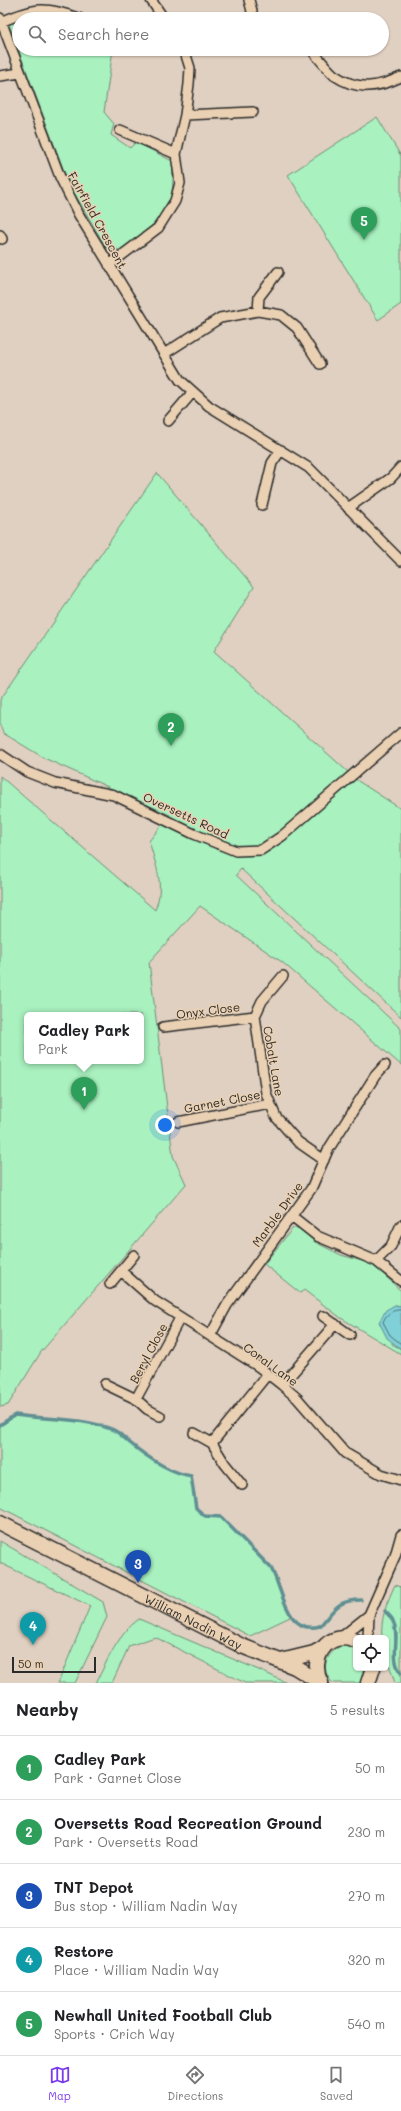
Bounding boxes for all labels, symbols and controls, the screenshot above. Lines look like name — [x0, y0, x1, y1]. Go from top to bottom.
search box — [12, 12, 389, 56]
icon: search — [26, 23, 48, 45]
text: Search here — [58, 24, 149, 44]
street label: Fairfield Crescent — [65, 169, 131, 271]
pin: 5 — [351, 207, 377, 240]
pin: 2 — [158, 713, 184, 746]
street label: Oversetts Road — [141, 788, 232, 842]
street label: Onyx Close — [175, 998, 241, 1022]
popup — [24, 1012, 144, 1064]
text: Cadley Park — [38, 1020, 130, 1040]
street label: Cobalt Lane — [260, 1025, 288, 1097]
text: Park — [38, 1040, 68, 1057]
pin: 1 — [71, 1077, 97, 1110]
street label: Garnet Close — [182, 1086, 262, 1116]
your location — [155, 1115, 175, 1135]
street label: Marble Drive — [248, 1178, 306, 1250]
street label: Beryl Close — [125, 1320, 171, 1386]
street label: Coral Lane — [240, 1339, 302, 1389]
pin: 3 — [125, 1550, 151, 1583]
street label: William Nadin Way — [142, 1590, 245, 1653]
pin: 4 — [20, 1612, 46, 1645]
map controls — [353, 1635, 389, 1671]
button: locate — [353, 1635, 389, 1671]
scale bar — [12, 1655, 96, 1674]
text: 50 m — [18, 1656, 44, 1671]
text: Nearby — [16, 1698, 78, 1720]
text: 5 results — [330, 1701, 385, 1718]
text: Cadley Park — [54, 1749, 146, 1769]
text: 1 — [26, 1759, 32, 1776]
text: 50 m — [355, 1759, 385, 1776]
text: Park · Garnet Close — [54, 1769, 181, 1786]
text: Oversetts Road Recreation Ground — [54, 1813, 322, 1833]
text: 2 — [25, 1823, 33, 1840]
text: 230 m — [348, 1823, 385, 1840]
text: Park · Oversetts Road — [54, 1833, 198, 1850]
text: TNT Depot — [54, 1877, 133, 1897]
text: 3 — [25, 1887, 33, 1904]
text: 270 m — [348, 1887, 385, 1904]
text: Bus stop · William Nadin Way — [54, 1897, 238, 1914]
text: Restore — [54, 1941, 113, 1961]
text: 4 — [25, 1951, 33, 1968]
text: 320 m — [348, 1951, 385, 1968]
text: Place · William Nadin Way — [54, 1961, 219, 1978]
text: Newhall United Football Club — [54, 2005, 272, 2025]
text: 5 — [25, 2015, 33, 2032]
text: 540 m — [347, 2015, 385, 2032]
text: Sports · Crich Way — [54, 2025, 175, 2042]
tab: Map — [48, 2064, 71, 2103]
tab: Directions — [167, 2064, 223, 2103]
tab: Saved — [320, 2064, 353, 2103]

